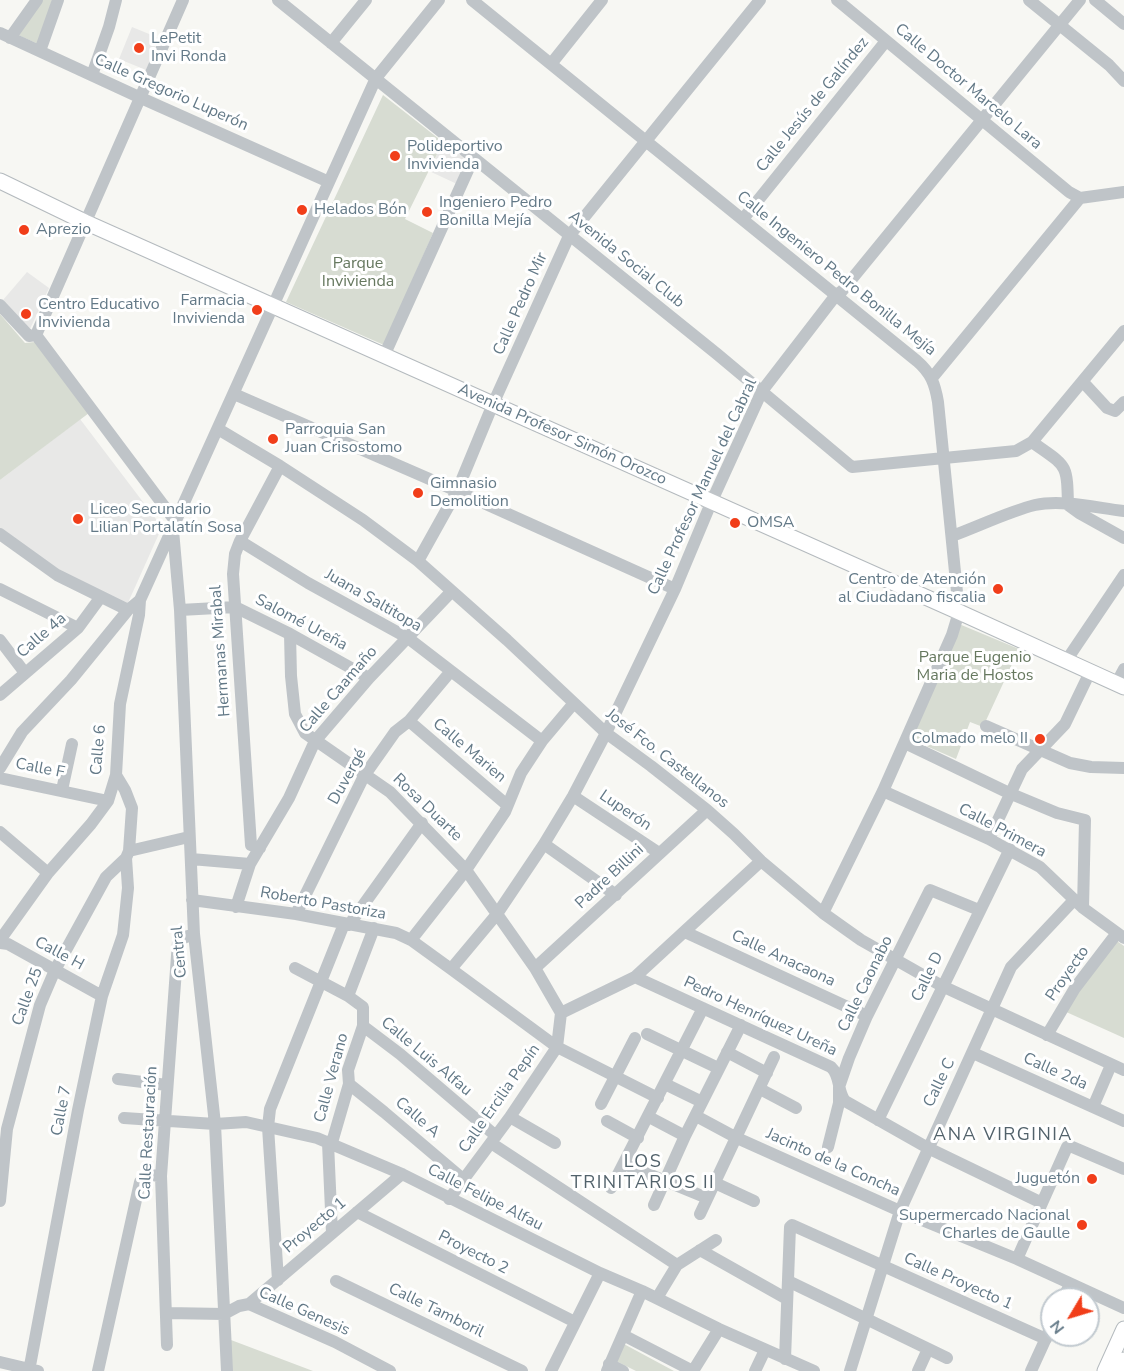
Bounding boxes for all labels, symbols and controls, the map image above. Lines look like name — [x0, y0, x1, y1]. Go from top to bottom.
street label: Calle Doctor Marcelo Lara — [891, 20, 1045, 154]
place label: LePetit Invi Ronda — [151, 29, 226, 67]
street label: Calle Jesús de Galíndez — [753, 34, 873, 176]
marker: LePetit Invi Ronda — [132, 41, 146, 55]
street label: Calle Gregorio Luperón — [91, 50, 251, 136]
place label: Polideportivo Invivienda — [407, 137, 503, 175]
marker: Polideportivo Invivienda — [388, 149, 402, 163]
street label: Calle Ingeniero Pedro Bonilla Mejía — [732, 188, 940, 360]
place label: Ingeniero Pedro Bonilla Mejía — [439, 193, 552, 231]
place label: Helados Bón — [314, 200, 407, 220]
marker: Helados Bón — [295, 203, 309, 217]
marker: Ingeniero Pedro Bonilla Mejía — [420, 205, 434, 219]
street label: Avenida Social Club — [564, 207, 688, 313]
place label: Aprezio — [36, 220, 91, 240]
marker: Aprezio — [17, 223, 31, 237]
street label: Calle Pedro Mir — [490, 250, 552, 358]
park label: Parque Invivienda — [322, 254, 394, 292]
place label: Farmacia Invivienda — [173, 291, 245, 329]
place label: Centro Educativo Invivienda — [38, 295, 160, 333]
marker: Farmacia Invivienda — [250, 303, 264, 317]
marker: Centro Educativo Invivienda — [19, 307, 33, 321]
street label: Calle Profesor Manuel del Cabral — [644, 376, 762, 598]
street label: Avenida Profesor Simón Orozco — [455, 380, 669, 490]
place label: Parroquia San Juan Crisostomo — [285, 420, 402, 458]
marker: Parroquia San Juan Crisostomo — [266, 432, 280, 446]
place label: Gimnasio Demolition — [430, 474, 509, 512]
marker: Gimnasio Demolition — [411, 486, 425, 500]
place label: Liceo Secundario Lilian Portalatín Sosa — [90, 500, 242, 538]
marker: Liceo Secundario Lilian Portalatín Sosa — [71, 512, 85, 526]
place label: OMSA — [747, 513, 794, 533]
marker: OMSA — [728, 516, 742, 530]
street label: Juana Saltitopa — [321, 565, 425, 637]
place label: Centro de Atención al Ciudadano fiscalia — [838, 570, 986, 608]
marker: Centro de Atención al Ciudadano fiscalia — [991, 582, 1005, 596]
street label: Hermanas Mirabal — [207, 584, 235, 718]
street label: Salomé Ureña — [252, 591, 350, 655]
street label: Calle 4a — [13, 609, 71, 663]
street label: Calle Caamaño — [296, 643, 382, 737]
park label: Parque Eugenio Maria de Hostos — [917, 648, 1033, 686]
street label: José Fco. Castellanos — [602, 705, 732, 813]
street label: Calle Marien — [428, 715, 510, 787]
street label: Calle 6 — [87, 724, 111, 776]
place label: Colmado melo II — [912, 729, 1028, 749]
marker: Colmado melo II — [1033, 732, 1047, 746]
street label: Duvergé — [325, 746, 371, 808]
street label: Calle F — [14, 755, 66, 783]
street label: Rosa Duarte — [388, 770, 466, 846]
street label: Luperón — [595, 787, 655, 835]
street label: Calle Primera — [955, 800, 1049, 862]
street label: Padre Billini — [572, 841, 648, 913]
street label: Roberto Pastoriza — [259, 883, 387, 925]
street label: Central — [168, 925, 192, 979]
street label: Calle Anacaona — [728, 927, 838, 991]
street label: Calle H — [31, 933, 87, 975]
street label: Calle Caonabo — [834, 933, 898, 1035]
street label: Proyecto — [1042, 943, 1094, 1005]
street label: Calle D — [908, 949, 948, 1005]
street label: Calle 25 — [9, 965, 47, 1029]
street label: Pedro Henríquez Ureña — [680, 973, 840, 1061]
street label: Calle Luis Alfau — [377, 1013, 475, 1101]
street label: Calle Verano — [311, 1031, 353, 1125]
street label: Calle Ercilia Pepín — [455, 1041, 545, 1157]
street label: Calle 2da — [1020, 1049, 1090, 1095]
street label: Calle C — [920, 1056, 960, 1110]
street label: Calle Restauración — [136, 1066, 162, 1200]
street label: Calle 7 — [48, 1084, 76, 1138]
street label: Calle A — [391, 1093, 443, 1143]
street label: Jacinto de la Concha — [763, 1125, 903, 1201]
district label: ANA VIRGINIA — [933, 1125, 1073, 1147]
district label: LOS TRINITARIOS II — [571, 1152, 715, 1194]
street label: Calle Felipe Alfau — [424, 1161, 546, 1235]
place label: Juguetón — [1015, 1169, 1080, 1189]
marker: Juguetón — [1085, 1172, 1099, 1186]
street label: Proyecto 1 — [280, 1194, 350, 1258]
place label: Supermercado Nacional Charles de Gaulle — [899, 1206, 1070, 1244]
marker: Supermercado Nacional Charles de Gaulle — [1075, 1218, 1089, 1232]
street label: Proyecto 2 — [435, 1227, 511, 1279]
street label: Calle Proyecto 1 — [900, 1249, 1016, 1315]
street label: Calle Tamboril — [385, 1280, 487, 1342]
street label: Calle Genesis — [255, 1283, 353, 1341]
north arrow — [1040, 1287, 1100, 1347]
text: N — [1045, 1315, 1070, 1338]

